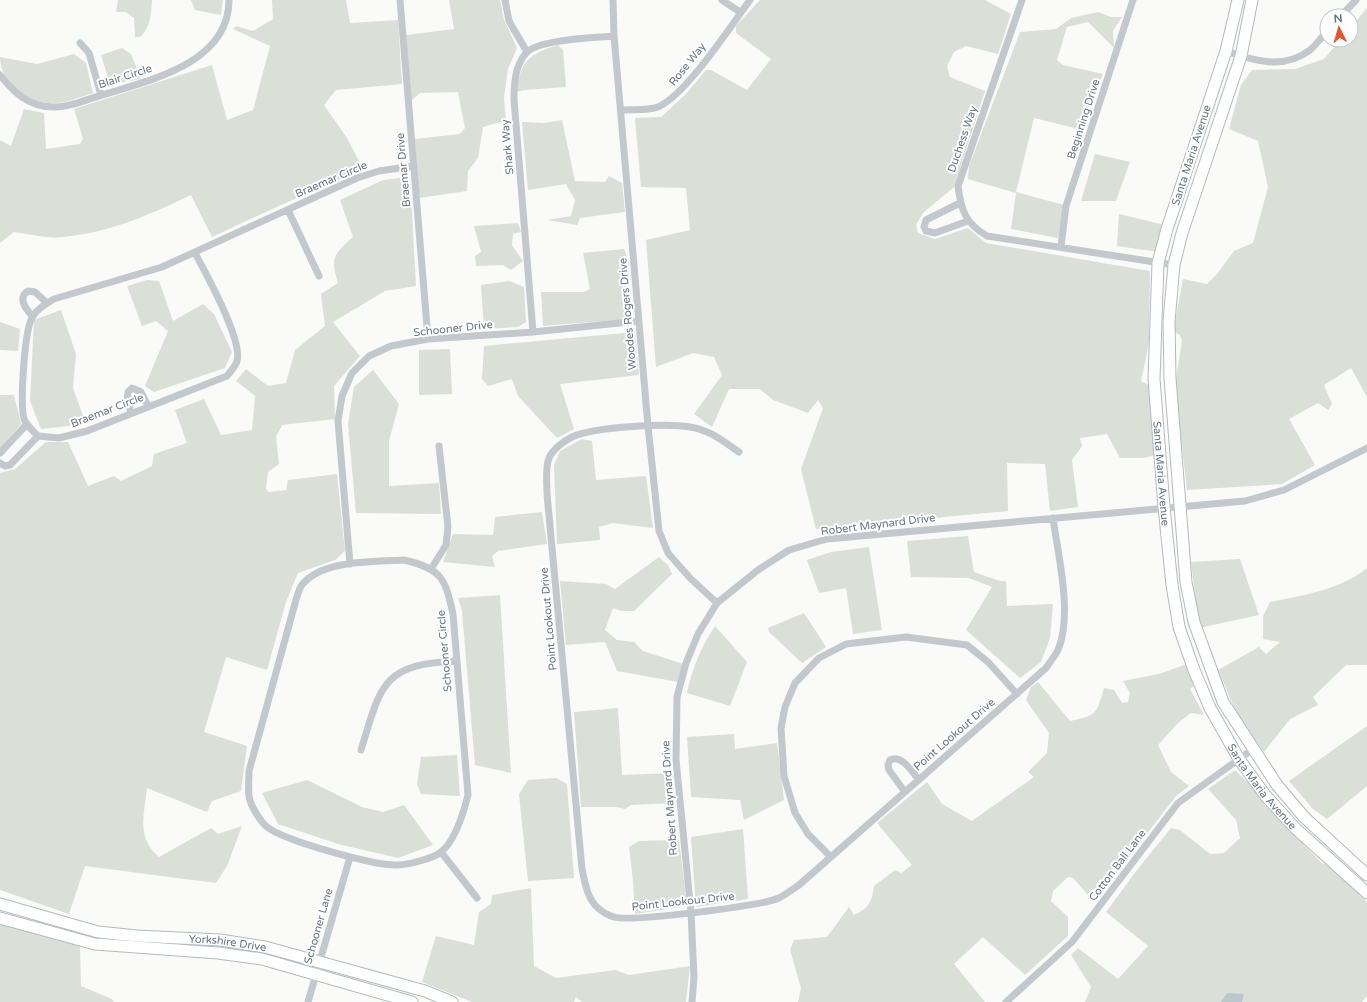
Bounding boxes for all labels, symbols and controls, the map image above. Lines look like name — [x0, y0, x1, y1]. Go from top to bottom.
north arrow — [1319, 8, 1359, 48]
text: N — [1333, 12, 1343, 25]
street label: Rose Way — [666, 40, 709, 88]
street label: Blair Circle — [97, 62, 154, 91]
street label: Beginning Drive — [1064, 78, 1103, 161]
street label: Santa Maria Avenue — [1169, 103, 1214, 207]
street label: Duchess Way — [945, 104, 980, 174]
street label: Shark Way — [499, 119, 516, 175]
street label: Braemar Drive — [394, 132, 413, 208]
street label: Braemar Circle — [293, 158, 369, 200]
street label: Woodes Rogers Drive — [616, 257, 639, 371]
street label: Schooner Drive — [413, 318, 493, 339]
street label: Braemar Circle — [69, 391, 145, 430]
street label: Santa Maria Avenue — [1150, 421, 1172, 527]
street label: Robert Maynard Drive — [820, 511, 936, 538]
street label: Point Lookout Drive — [538, 567, 559, 671]
street label: Schooner Circle — [434, 610, 455, 692]
street label: Point Lookout Drive — [911, 696, 998, 773]
street label: Robert Maynard Drive — [659, 740, 680, 856]
street label: Santa Maria Avenue — [1225, 742, 1299, 832]
street label: Cotton Ball Lane — [1086, 827, 1149, 904]
street label: Schooner Lane — [301, 887, 336, 965]
street label: Point Lookout Drive — [631, 890, 735, 913]
street label: Yorkshire Drive — [188, 933, 267, 954]

